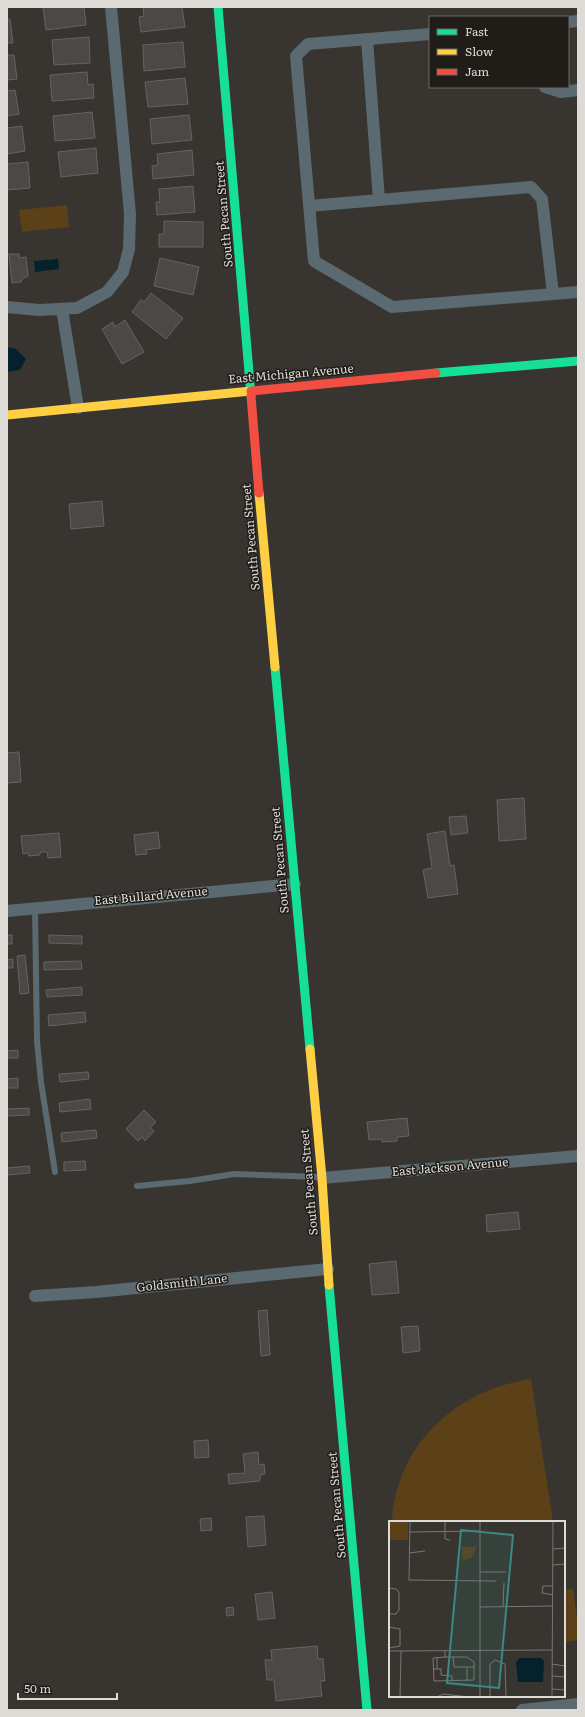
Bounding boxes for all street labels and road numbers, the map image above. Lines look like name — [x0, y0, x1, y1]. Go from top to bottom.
street label: South Pecan Street — [209, 160, 237, 268]
street label: East Michigan Avenue — [228, 359, 354, 387]
street label: South Pecan Street — [236, 483, 264, 591]
street label: South Pecan Street — [265, 806, 293, 914]
street label: East Bullard Avenue — [93, 881, 208, 909]
street label: South Pecan Street — [294, 1128, 322, 1236]
street label: East Jackson Avenue — [391, 1152, 509, 1180]
street label: Goldsmith Lane — [136, 1268, 228, 1296]
street label: South Pecan Street — [322, 1451, 350, 1559]

